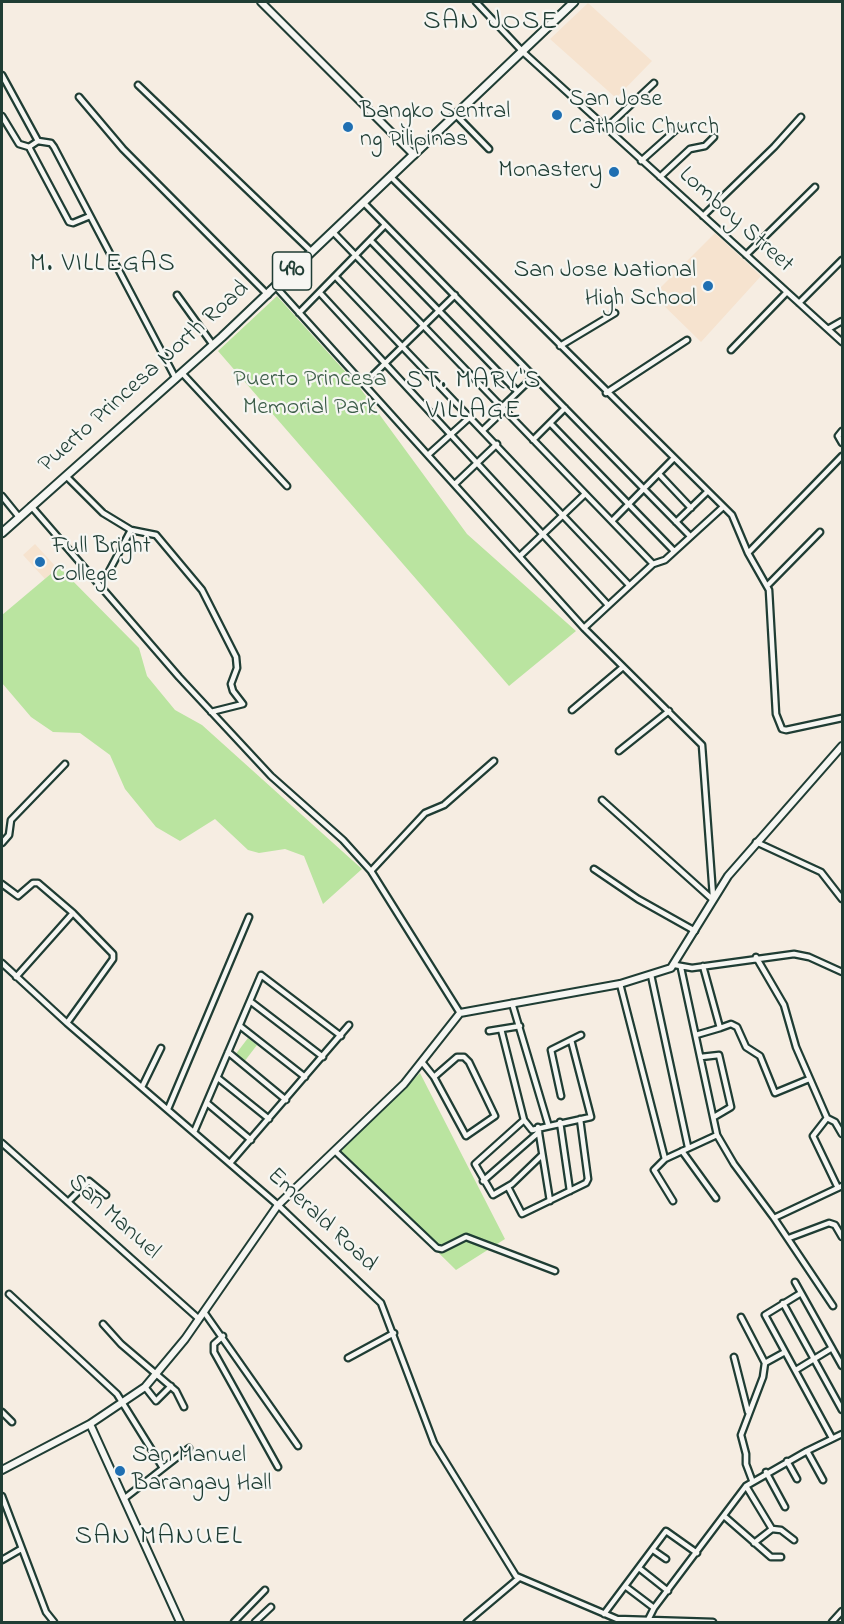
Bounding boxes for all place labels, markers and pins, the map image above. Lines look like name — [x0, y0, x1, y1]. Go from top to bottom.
place label: San Jose Catholic Church — [569, 87, 719, 143]
place label: Bangko Sentral ng Pilipinas — [360, 99, 510, 155]
marker: San Jose Catholic Church — [550, 108, 564, 122]
marker: Bangko Sentral ng Pilipinas — [341, 120, 355, 134]
place label: Monastery — [498, 158, 602, 186]
marker: Monastery — [607, 165, 621, 179]
place label: San Jose National High School — [514, 258, 696, 314]
marker: San Jose National High School — [701, 279, 715, 293]
place label: Full Bright College — [52, 534, 151, 590]
marker: Full Bright College — [33, 555, 47, 569]
place label: San Manuel Barangay Hall — [132, 1443, 271, 1499]
marker: San Manuel Barangay Hall — [113, 1464, 127, 1478]

